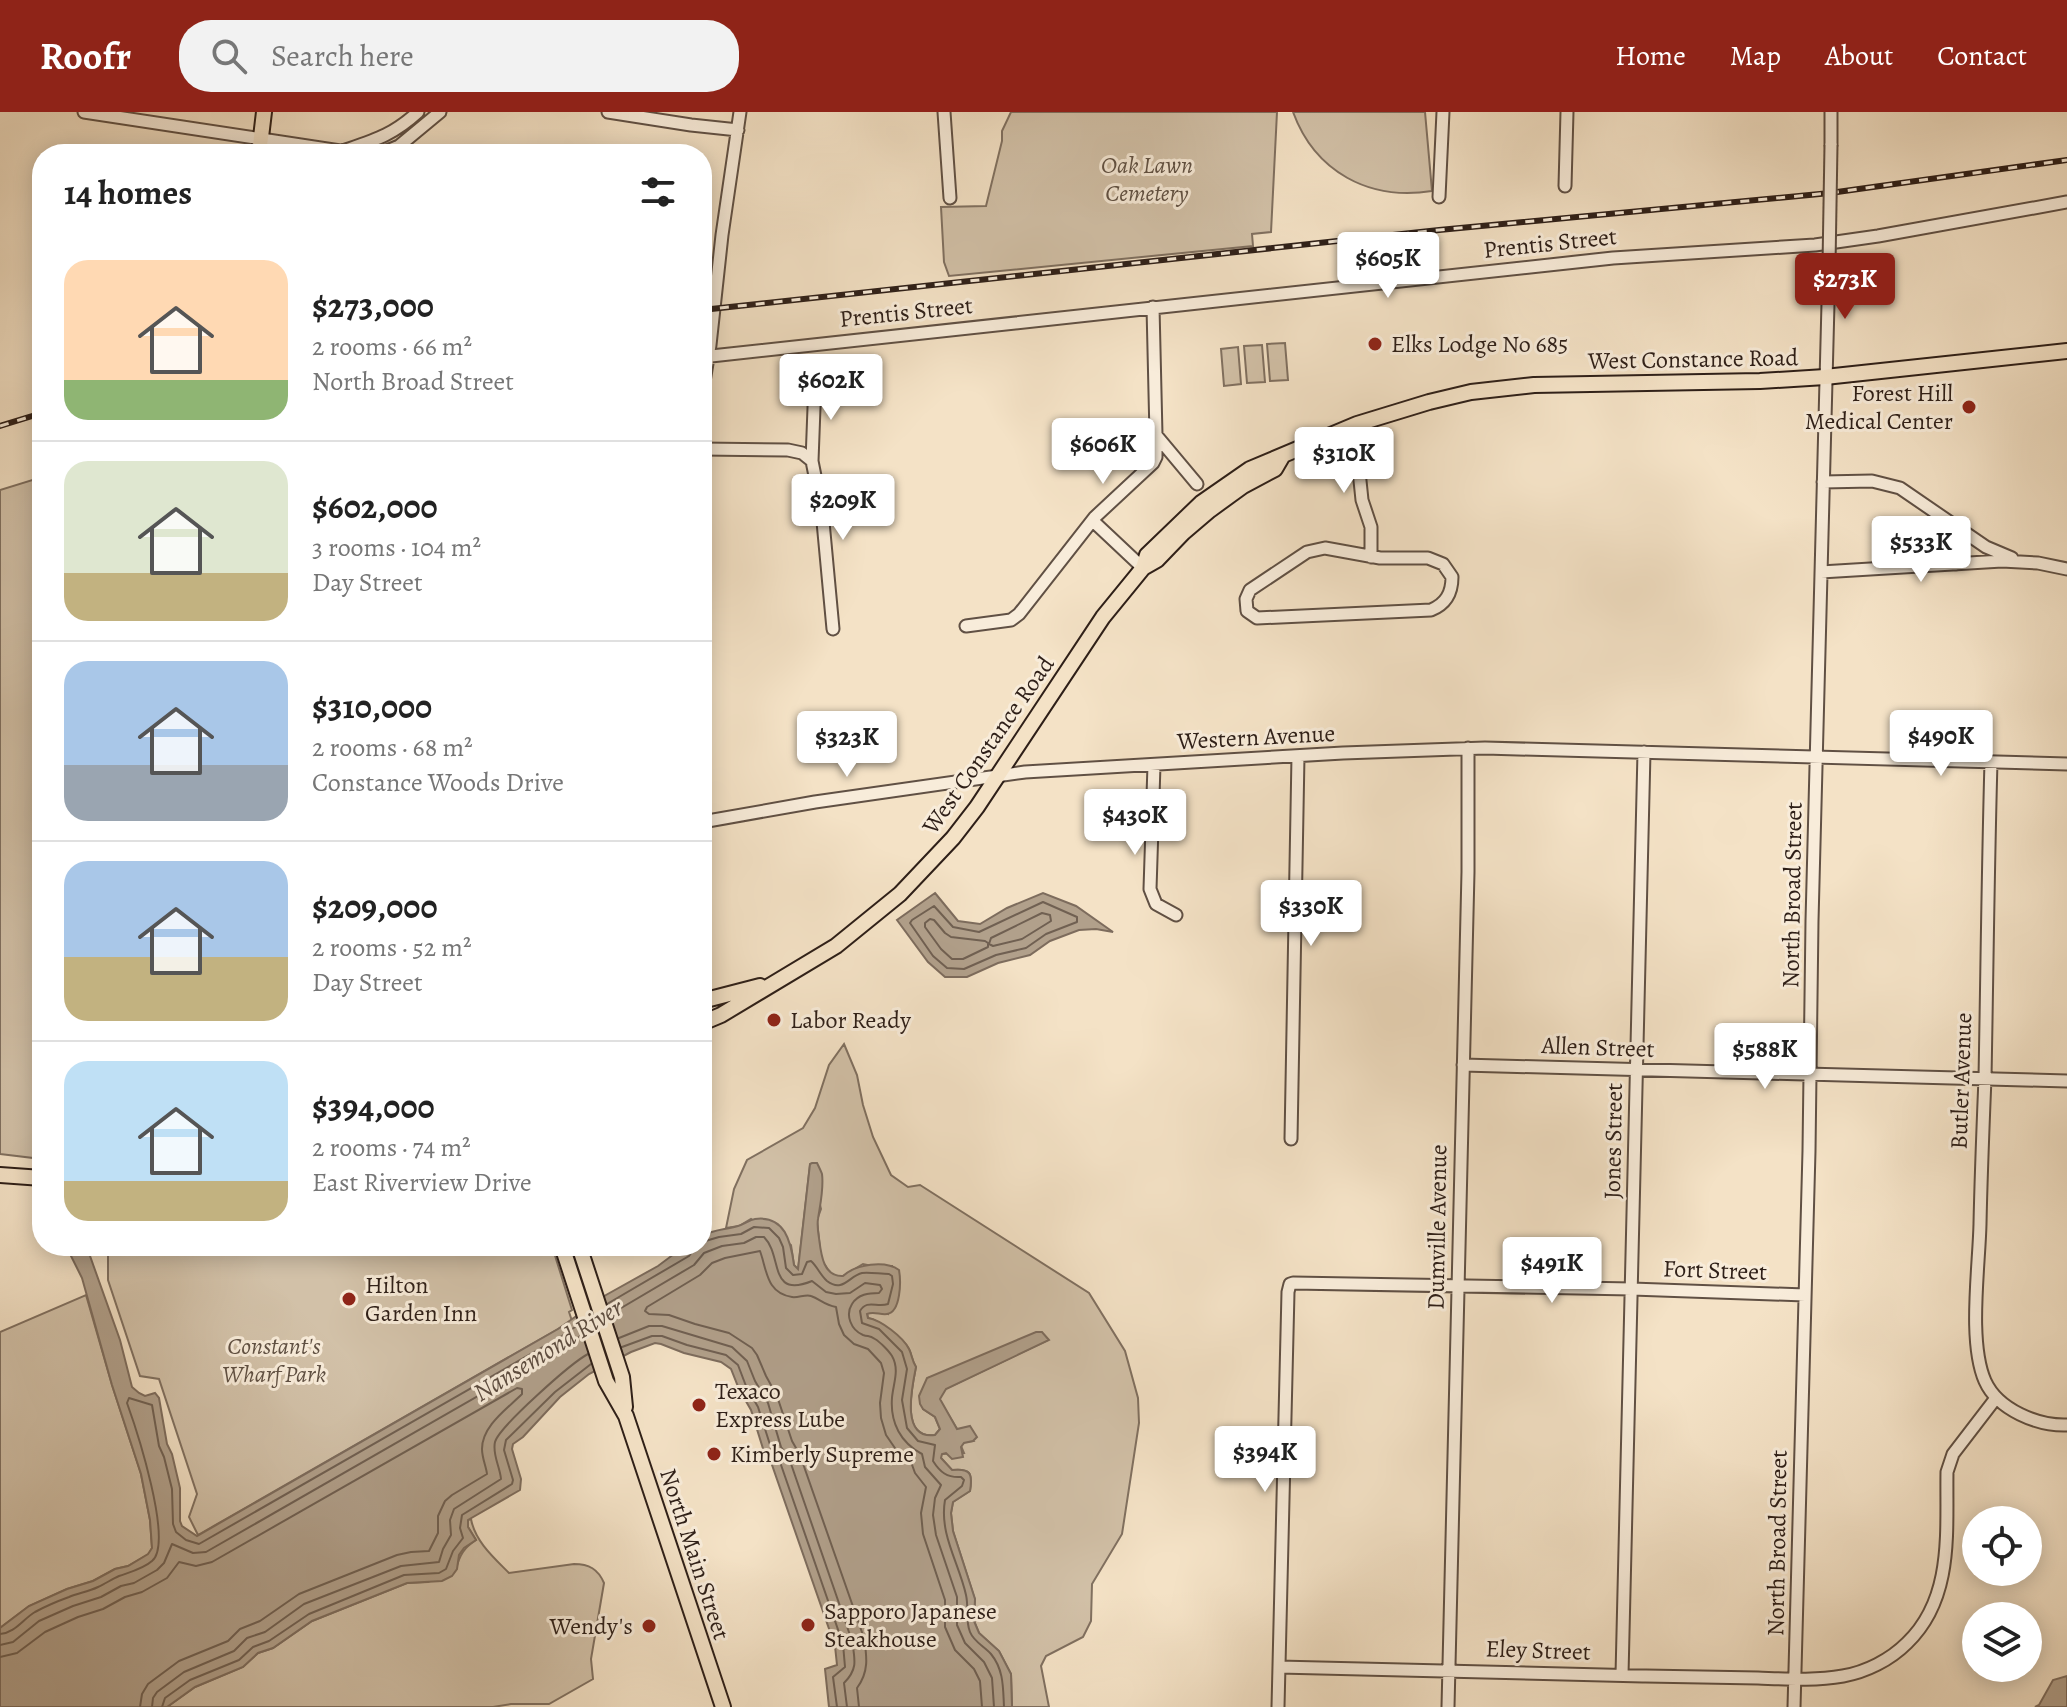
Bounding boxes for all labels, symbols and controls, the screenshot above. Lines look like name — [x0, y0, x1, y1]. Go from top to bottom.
search box — [179, 20, 739, 92]
text: Roofr — [40, 30, 131, 82]
icon: search — [207, 34, 251, 78]
text: Search here — [271, 36, 414, 76]
text: Home — [1615, 37, 1686, 75]
text: Map — [1730, 37, 1781, 75]
text: About — [1825, 37, 1893, 75]
text: Contact — [1937, 37, 2027, 75]
park label: Oak Lawn Cemetery — [1101, 149, 1193, 209]
text: 14 homes — [64, 169, 192, 216]
icon: filters — [636, 170, 680, 214]
street label: Prentis Street — [1482, 220, 1618, 266]
pin: $605K — [1332, 232, 1444, 300]
text: $605K — [1355, 240, 1421, 275]
pin: $273K — [1789, 253, 1901, 321]
text: $273K — [1813, 261, 1877, 296]
text: $273,000 — [312, 282, 434, 329]
street label: Prentis Street — [838, 289, 974, 335]
icon: home — [128, 292, 224, 388]
place label: Elks Lodge No 685 — [1391, 328, 1568, 360]
text: 2 rooms · 66 m² — [312, 329, 472, 364]
marker: Elks Lodge No 685 — [1366, 335, 1384, 353]
street label: West Constance Road — [1586, 341, 1799, 377]
pin: $602K — [775, 354, 887, 422]
text: $602K — [798, 362, 864, 397]
text: North Broad Street — [312, 364, 514, 399]
place label: Forest Hill Medical Center — [1805, 377, 1953, 437]
marker: Forest Hill Medical Center — [1960, 398, 1978, 416]
pin: $606K — [1047, 418, 1159, 486]
text: $606K — [1070, 426, 1136, 461]
pin: $310K — [1288, 427, 1400, 495]
text: $310K — [1313, 435, 1375, 470]
pin: $209K — [787, 474, 899, 542]
text: $209K — [810, 482, 876, 517]
text: $602,000 — [312, 483, 438, 530]
icon: home — [128, 493, 224, 589]
pin: $533K — [1865, 516, 1977, 584]
text: $533K — [1890, 524, 1952, 559]
text: 3 rooms · 104 m² — [312, 530, 481, 565]
text: Day Street — [312, 565, 423, 600]
street label: West Constance Road — [914, 650, 1062, 841]
text: $310,000 — [312, 683, 432, 730]
icon: home — [128, 693, 224, 789]
pin: $490K — [1885, 710, 1997, 778]
pin: $323K — [791, 711, 903, 779]
street label: Western Avenue — [1175, 717, 1336, 757]
text: $490K — [1908, 718, 1974, 753]
text: $323K — [815, 719, 879, 754]
text: 2 rooms · 68 m² — [312, 730, 473, 765]
text: Constance Woods Drive — [312, 765, 564, 800]
pin: $430K — [1079, 789, 1191, 857]
text: $430K — [1102, 797, 1168, 832]
street label: North Broad Street — [1774, 802, 1810, 988]
pin: $330K — [1255, 880, 1367, 948]
text: $209,000 — [312, 883, 438, 930]
text: $330K — [1279, 888, 1343, 923]
icon: home — [128, 893, 224, 989]
text: 2 rooms · 52 m² — [312, 930, 471, 965]
text: Day Street — [312, 965, 423, 1000]
place label: Labor Ready — [790, 1004, 911, 1036]
marker: Labor Ready — [765, 1011, 783, 1029]
street label: Butler Avenue — [1943, 1012, 1979, 1150]
pin: $588K — [1709, 1023, 1821, 1091]
street label: Allen Street — [1540, 1029, 1655, 1065]
text: $588K — [1732, 1031, 1798, 1066]
text: $394,000 — [312, 1083, 435, 1130]
street label: Jones Street — [1596, 1083, 1630, 1199]
icon: home — [128, 1093, 224, 1189]
text: 2 rooms · 74 m² — [312, 1130, 471, 1165]
street label: Dumville Avenue — [1420, 1144, 1454, 1310]
text: East Riverview Drive — [312, 1165, 532, 1200]
pin: $491K — [1496, 1237, 1608, 1305]
text: $491K — [1521, 1245, 1583, 1280]
street label: Fort Street — [1662, 1252, 1768, 1288]
place label: Hilton Garden Inn — [365, 1269, 477, 1329]
marker: Hilton Garden Inn — [340, 1290, 358, 1308]
water label: Nansemond River — [467, 1290, 630, 1410]
park label: Constant's Wharf Park — [222, 1330, 326, 1390]
place label: Texaco Express Lube — [715, 1375, 845, 1435]
marker: Texaco Express Lube — [690, 1396, 708, 1414]
pin: $394K — [1209, 1426, 1321, 1494]
text: $394K — [1233, 1434, 1297, 1469]
place label: Kimberly Supreme — [730, 1438, 914, 1470]
marker: Kimberly Supreme — [705, 1445, 723, 1463]
street label: North Broad Street — [1759, 1450, 1795, 1636]
street label: North Main Street — [652, 1464, 738, 1644]
map controls — [1962, 1506, 2042, 1682]
button: locate — [1962, 1506, 2042, 1586]
place label: Sapporo Japanese Steakhouse — [824, 1595, 997, 1655]
button: layers — [1962, 1602, 2042, 1682]
place label: Wendy's — [549, 1610, 633, 1642]
marker: Sapporo Japanese Steakhouse — [799, 1616, 817, 1634]
marker: Wendy's — [640, 1617, 658, 1635]
street label: Eley Street — [1485, 1632, 1591, 1668]

